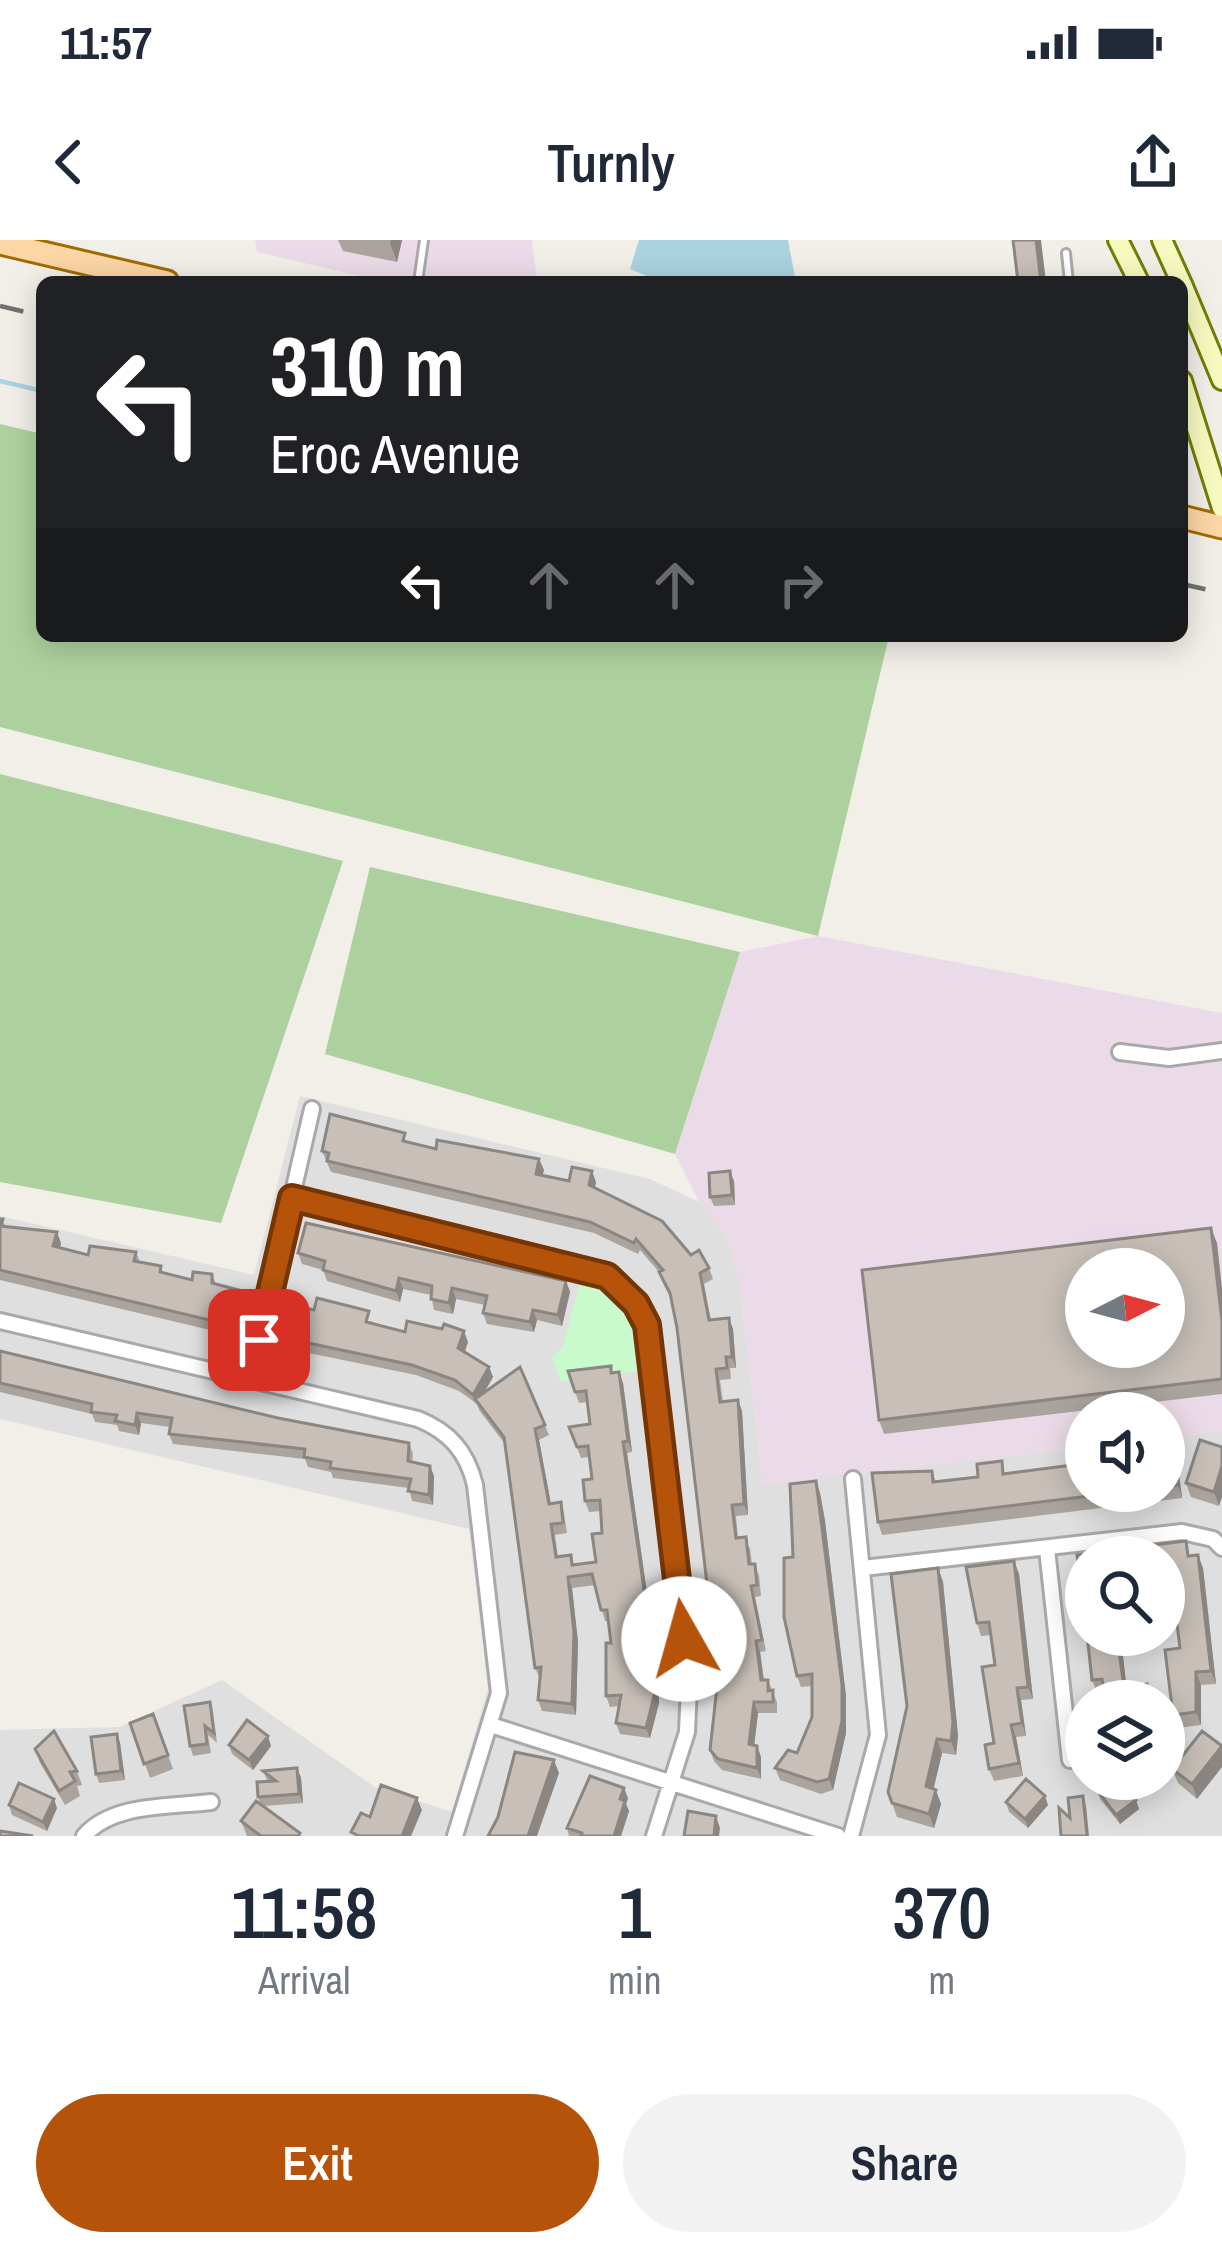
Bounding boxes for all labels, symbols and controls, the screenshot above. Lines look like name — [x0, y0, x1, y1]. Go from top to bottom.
text: 11:57 — [60, 12, 152, 73]
text: Turnly — [547, 126, 675, 199]
icon: back — [36, 129, 102, 195]
icon: share — [1120, 129, 1186, 195]
text: 310 m — [270, 309, 465, 422]
icon: left — [72, 324, 228, 480]
text: Eroc Avenue — [270, 417, 520, 490]
icon: left — [390, 552, 456, 618]
icon: ahead — [516, 552, 582, 618]
icon: ahead — [642, 552, 708, 618]
icon: right — [768, 552, 834, 618]
north arrow — [1065, 1248, 1185, 1368]
map controls — [1065, 1248, 1185, 1800]
pin — [208, 1289, 310, 1391]
icon: arrive — [226, 1307, 292, 1373]
button: sound — [1065, 1392, 1185, 1512]
button: search — [1065, 1536, 1185, 1656]
position arrow — [621, 1576, 747, 1702]
button: layers — [1065, 1680, 1185, 1800]
text: 11:58 — [231, 1863, 377, 1960]
text: 1 — [618, 1863, 651, 1960]
text: 370 — [893, 1863, 991, 1960]
text: Arrival — [258, 1954, 350, 2006]
text: min — [608, 1954, 662, 2006]
text: m — [928, 1954, 955, 2006]
button: Exit — [36, 2094, 599, 2232]
button: Share — [623, 2094, 1186, 2232]

